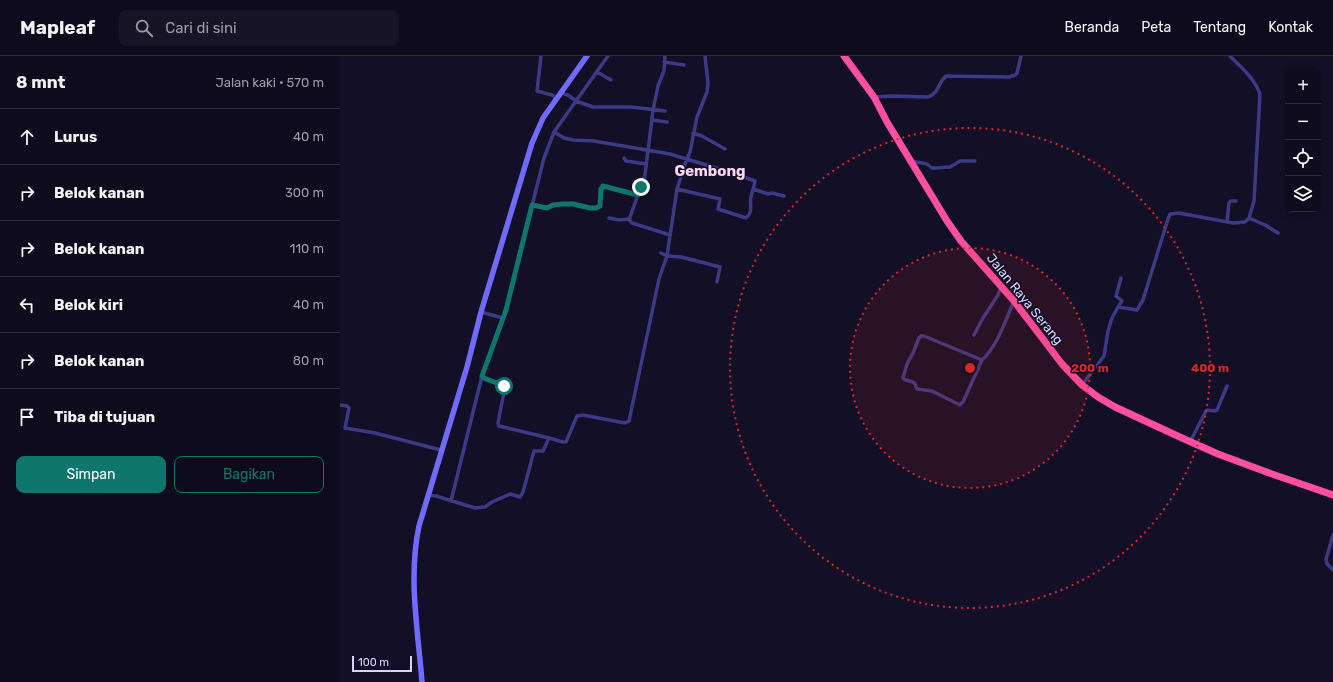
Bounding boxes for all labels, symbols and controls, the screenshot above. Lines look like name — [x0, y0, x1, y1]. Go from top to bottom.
search box — [119, 10, 399, 46]
text: Mapleaf — [20, 16, 95, 39]
icon: search — [133, 17, 155, 39]
text: Cari di sini — [165, 19, 237, 37]
text: Beranda — [1065, 19, 1119, 36]
text: Peta — [1141, 19, 1171, 36]
text: Tentang — [1193, 19, 1246, 36]
text: Kontak — [1268, 19, 1313, 36]
map controls — [1285, 68, 1321, 212]
button: + — [1285, 68, 1321, 104]
text: 8 mnt — [16, 72, 65, 92]
text: Jalan kaki · 570 m — [216, 75, 324, 90]
button: − — [1285, 104, 1321, 140]
icon: ahead — [16, 126, 38, 148]
text: Lurus — [54, 128, 97, 146]
text: 40 m — [293, 129, 324, 144]
button: locate — [1285, 140, 1321, 176]
district label: Gembong — [674, 162, 746, 180]
button: layers — [1285, 176, 1321, 212]
route end — [632, 178, 650, 196]
icon: right — [16, 182, 38, 204]
text: Belok kanan — [54, 184, 144, 202]
text: 300 m — [285, 185, 324, 200]
icon: right — [16, 238, 38, 260]
text: Belok kanan — [54, 240, 144, 258]
text: 110 m — [290, 241, 324, 256]
street label: Jalan Raya Serang — [983, 251, 1066, 348]
icon: left — [16, 294, 38, 316]
text: Belok kiri — [54, 296, 123, 314]
text: 40 m — [293, 297, 324, 312]
icon: right — [16, 350, 38, 372]
text: Belok kanan — [54, 352, 144, 370]
text: 80 m — [293, 353, 324, 368]
centre of rings — [963, 361, 977, 375]
text: 200 m — [1071, 361, 1109, 375]
text: 400 m — [1191, 361, 1229, 375]
route start — [495, 377, 513, 395]
icon: arrive — [16, 406, 38, 428]
text: Tiba di tujuan — [54, 408, 155, 426]
button: Simpan — [16, 456, 166, 493]
button: Bagikan — [174, 456, 324, 493]
scale bar — [352, 654, 412, 673]
text: 100 m — [358, 656, 389, 669]

